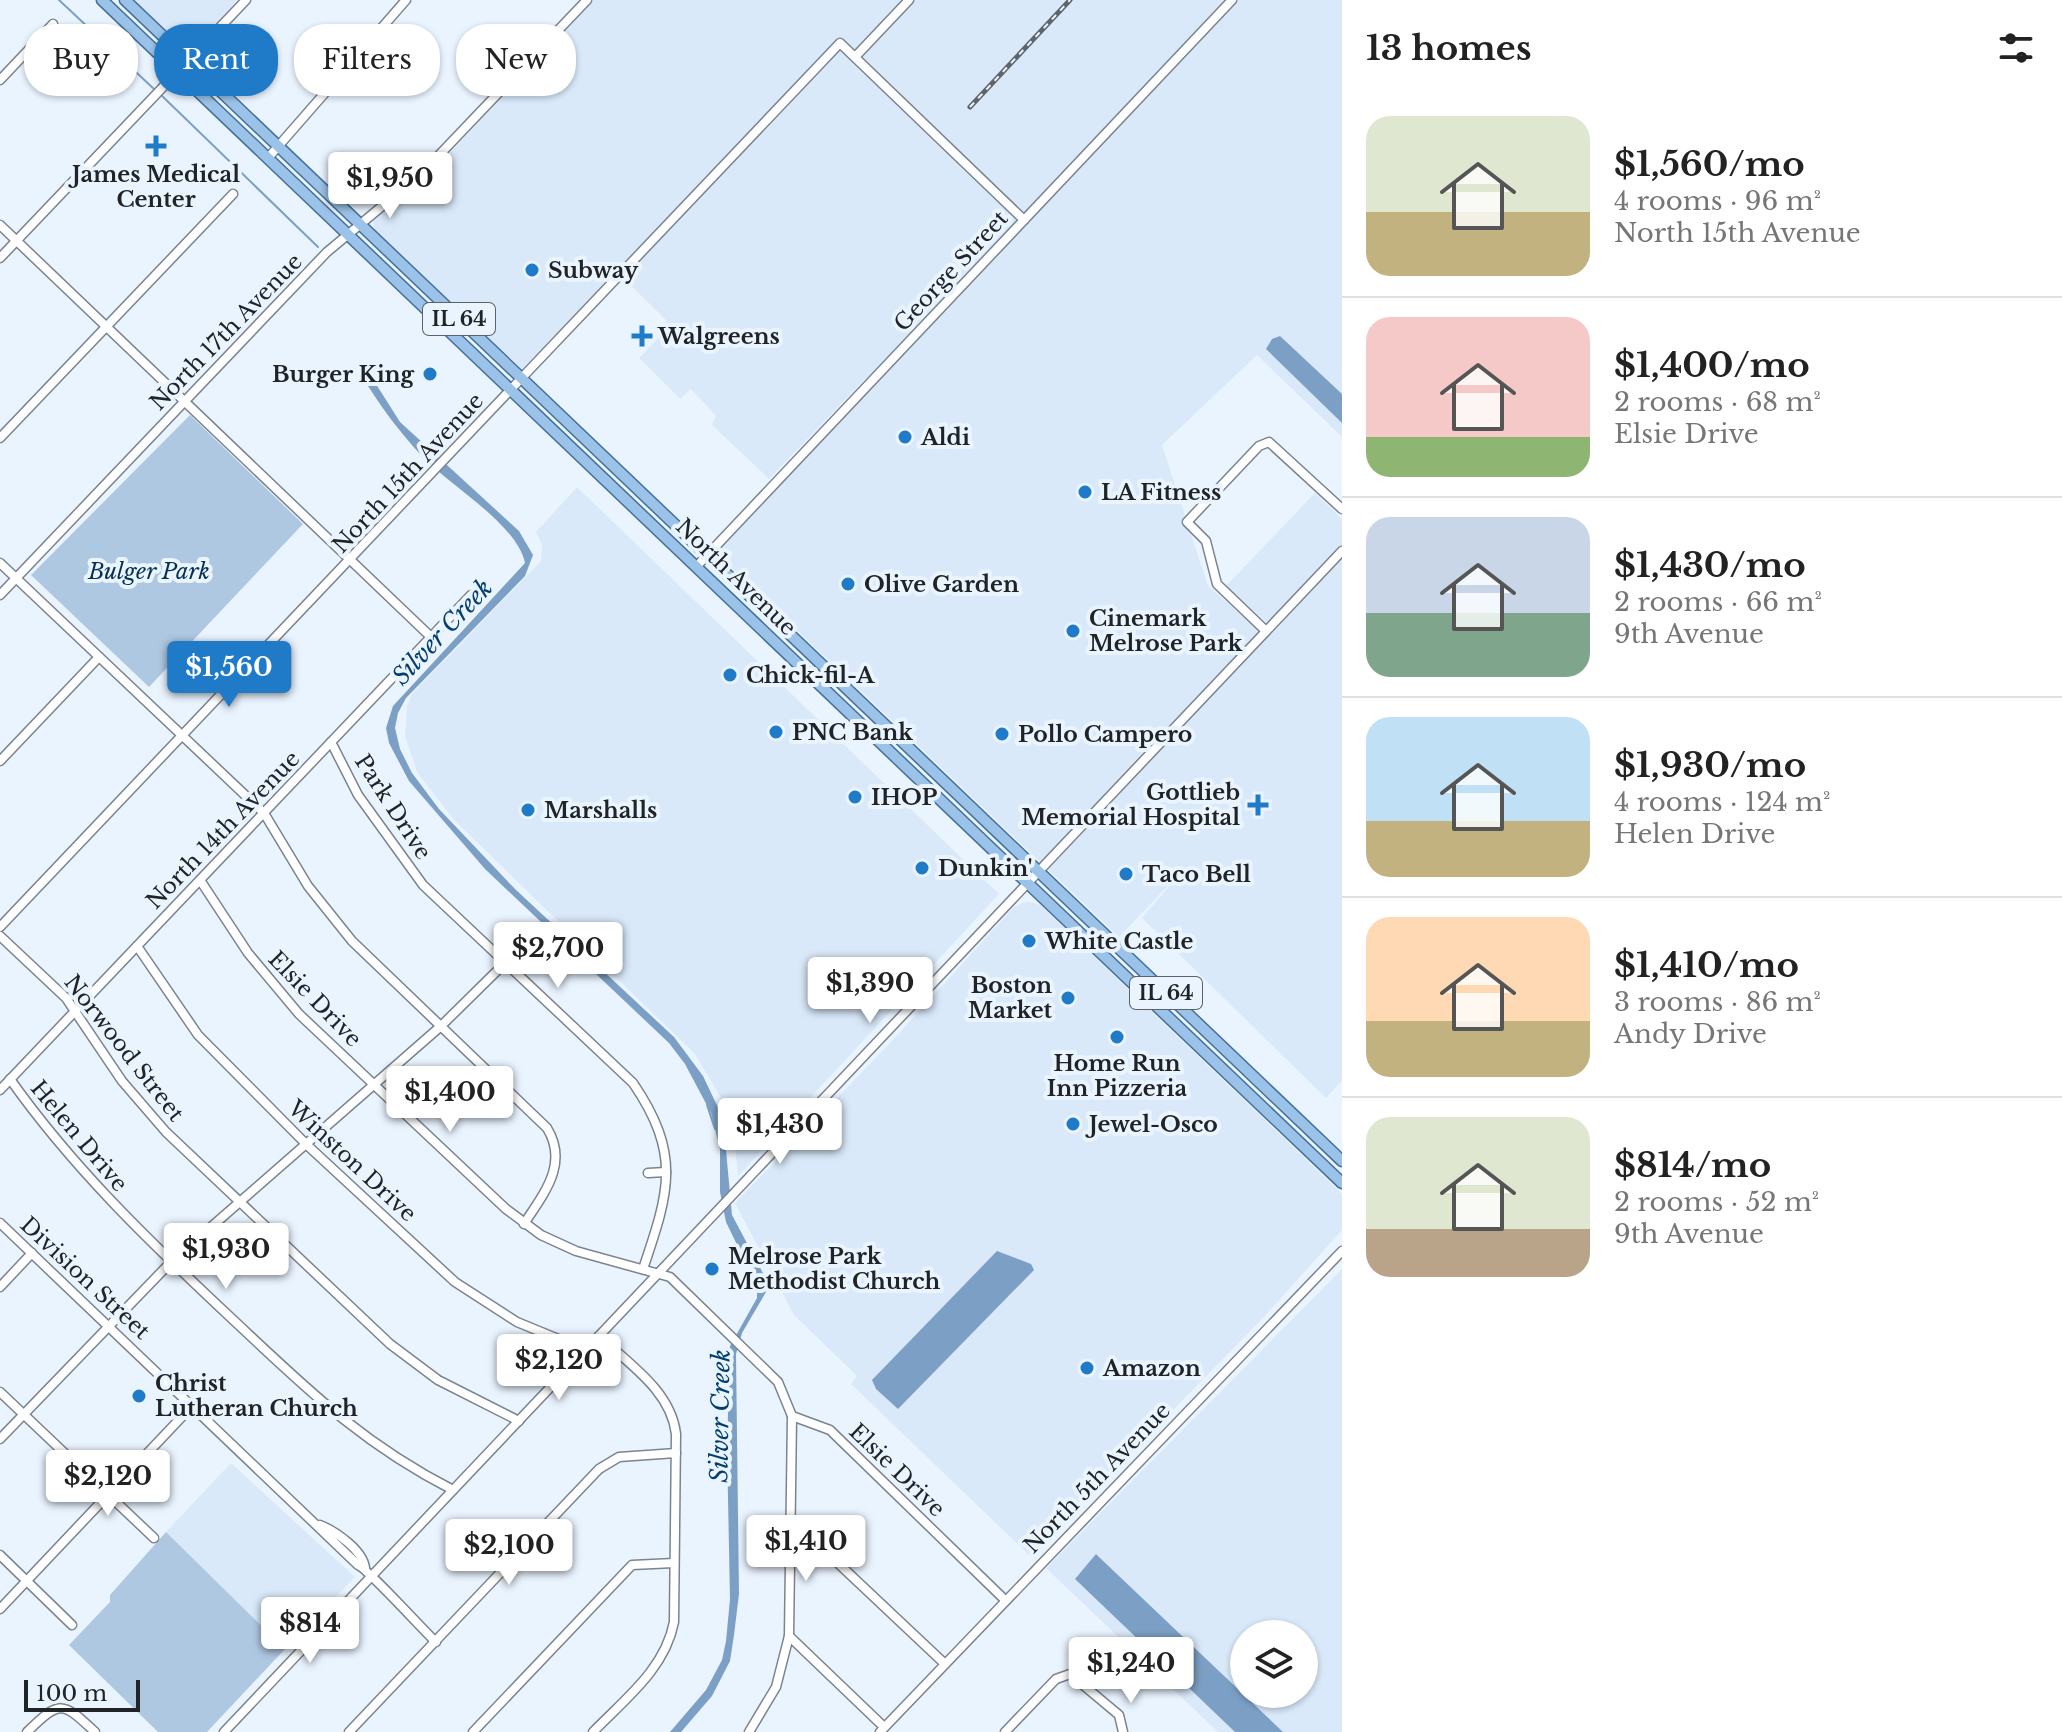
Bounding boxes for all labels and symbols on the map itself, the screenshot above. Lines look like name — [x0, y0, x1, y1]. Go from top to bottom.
marker: James Medical Center — [145, 135, 167, 157]
pin: $1,950 — [325, 152, 455, 220]
place label: James Medical Center — [68, 161, 240, 213]
street label: George Street — [888, 205, 1014, 337]
street label: North 17th Avenue — [144, 248, 308, 416]
place label: Subway — [548, 257, 639, 284]
marker: Subway — [523, 261, 541, 279]
road number: IL 64 — [423, 303, 495, 335]
place label: Walgreens — [657, 323, 780, 350]
marker: Walgreens — [633, 327, 651, 345]
place label: Burger King — [272, 361, 415, 388]
marker: Burger King — [421, 365, 439, 383]
street label: North 15th Avenue — [327, 387, 489, 559]
place label: Aldi — [920, 424, 970, 451]
marker: Aldi — [896, 428, 914, 446]
place label: LA Fitness — [1101, 479, 1221, 506]
marker: LA Fitness — [1076, 483, 1094, 501]
street label: North Avenue — [670, 513, 802, 641]
park label: Bulger Park — [87, 558, 210, 585]
place label: Olive Garden — [864, 571, 1019, 598]
water label: Silver Creek — [386, 573, 498, 691]
marker: Olive Garden — [839, 575, 857, 593]
place label: Cinemark Melrose Park — [1089, 605, 1243, 657]
marker: Cinemark Melrose Park — [1064, 622, 1082, 640]
pin: $1,560 — [164, 641, 294, 709]
place label: Chick-fil-A — [746, 662, 876, 689]
marker: Chick-fil-A — [721, 666, 739, 684]
place label: PNC Bank — [792, 719, 913, 746]
place label: Pollo Campero — [1018, 721, 1192, 748]
marker: PNC Bank — [767, 723, 785, 741]
marker: Pollo Campero — [993, 725, 1011, 743]
street label: North 14th Avenue — [141, 745, 305, 915]
street label: Park Drive — [349, 749, 437, 865]
place label: Gottlieb Memorial Hospital — [1021, 779, 1240, 831]
place label: IHOP — [871, 784, 937, 811]
marker: IHOP — [846, 788, 864, 806]
marker: Gottlieb Memorial Hospital — [1247, 794, 1269, 816]
place label: Marshalls — [544, 797, 657, 824]
marker: Marshalls — [519, 801, 537, 819]
place label: Dunkin' — [938, 855, 1032, 882]
marker: Dunkin' — [913, 859, 931, 877]
place label: Taco Bell — [1142, 861, 1251, 888]
marker: Taco Bell — [1117, 865, 1135, 883]
pin: $2,700 — [493, 922, 623, 990]
place label: White Castle — [1044, 928, 1194, 955]
marker: White Castle — [1020, 932, 1038, 950]
street label: Elsie Drive — [263, 946, 367, 1052]
pin: $1,390 — [805, 957, 935, 1025]
street label: Norwood Street — [58, 969, 190, 1127]
place label: Boston Market — [968, 972, 1053, 1024]
road number: IL 64 — [1130, 977, 1202, 1009]
marker: Boston Market — [1059, 989, 1077, 1007]
marker: Home Run Inn Pizzeria — [1108, 1028, 1126, 1046]
place label: Home Run Inn Pizzeria — [1047, 1050, 1188, 1102]
pin: $1,400 — [385, 1066, 515, 1134]
street label: Helen Drive — [25, 1075, 133, 1197]
street label: Winston Drive — [282, 1094, 422, 1227]
pin: $1,430 — [715, 1098, 845, 1166]
place label: Jewel-Osco — [1085, 1111, 1218, 1138]
marker: Jewel-Osco — [1064, 1115, 1082, 1133]
street label: Division Street — [15, 1211, 156, 1345]
pin: $1,930 — [161, 1223, 291, 1291]
place label: Melrose Park Methodist Church — [728, 1243, 941, 1295]
marker: Melrose Park Methodist Church — [703, 1260, 721, 1278]
pin: $2,120 — [494, 1334, 624, 1402]
water label: Silver Creek — [704, 1349, 736, 1483]
place label: Amazon — [1102, 1355, 1201, 1382]
marker: Amazon — [1078, 1359, 1096, 1377]
place label: Christ Lutheran Church — [155, 1370, 358, 1422]
marker: Christ Lutheran Church — [130, 1387, 148, 1405]
street label: North 5th Avenue — [1018, 1397, 1176, 1559]
street label: Elsie Drive — [844, 1418, 950, 1522]
pin: $2,120 — [43, 1450, 173, 1518]
pin: $1,410 — [741, 1515, 871, 1583]
pin: $2,100 — [444, 1519, 574, 1587]
pin: $814 — [263, 1597, 357, 1665]
pin: $1,240 — [1066, 1637, 1196, 1705]
scale bar — [24, 1676, 140, 1712]

